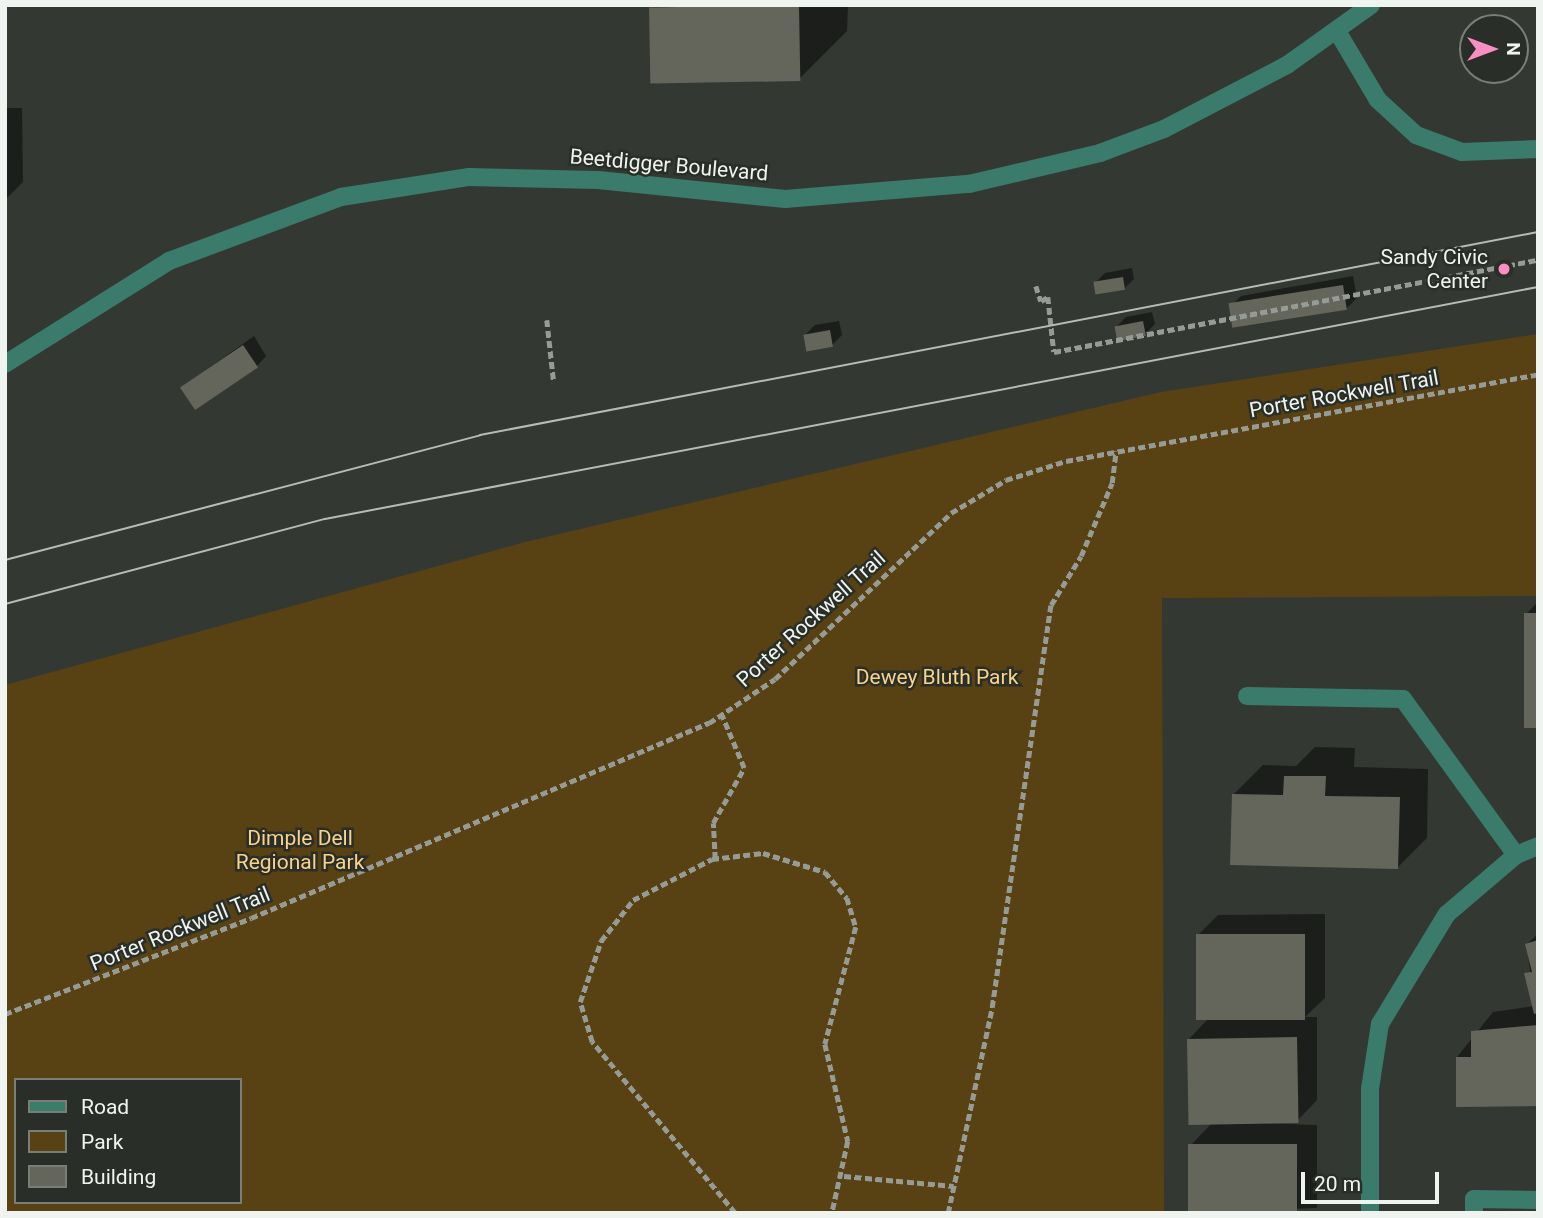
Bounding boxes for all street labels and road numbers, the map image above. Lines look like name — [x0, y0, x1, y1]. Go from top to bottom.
street label: Beetdigger Boulevard — [569, 144, 769, 186]
street label: Porter Rockwell Trail — [1247, 365, 1441, 423]
street label: Porter Rockwell Trail — [731, 545, 891, 693]
street label: Porter Rockwell Trail — [86, 881, 274, 977]

